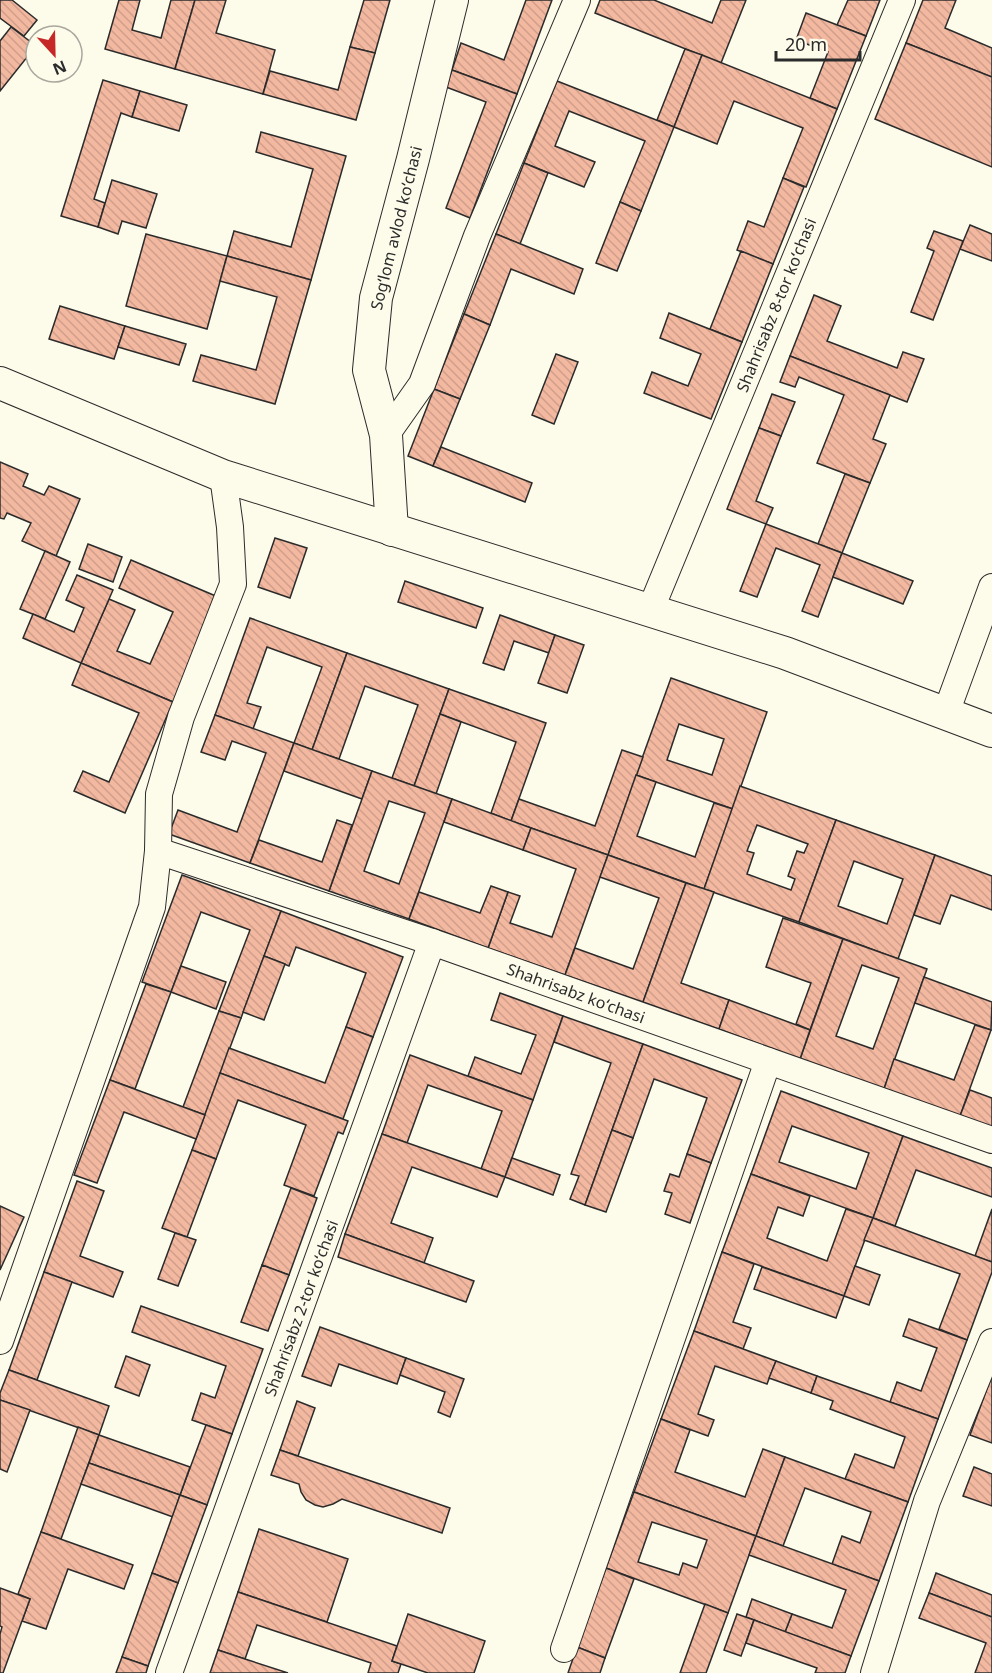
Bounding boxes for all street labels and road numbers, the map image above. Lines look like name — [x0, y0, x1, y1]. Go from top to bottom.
street label: Sogʻlom avlod koʻchasi — [365, 144, 427, 312]
street label: Shahrisabz 8-tor koʻchasi — [731, 215, 821, 395]
street label: Shahrisabz koʻchasi — [504, 958, 648, 1028]
street label: Shahrisabz 2-tor koʻchasi — [259, 1217, 343, 1399]

